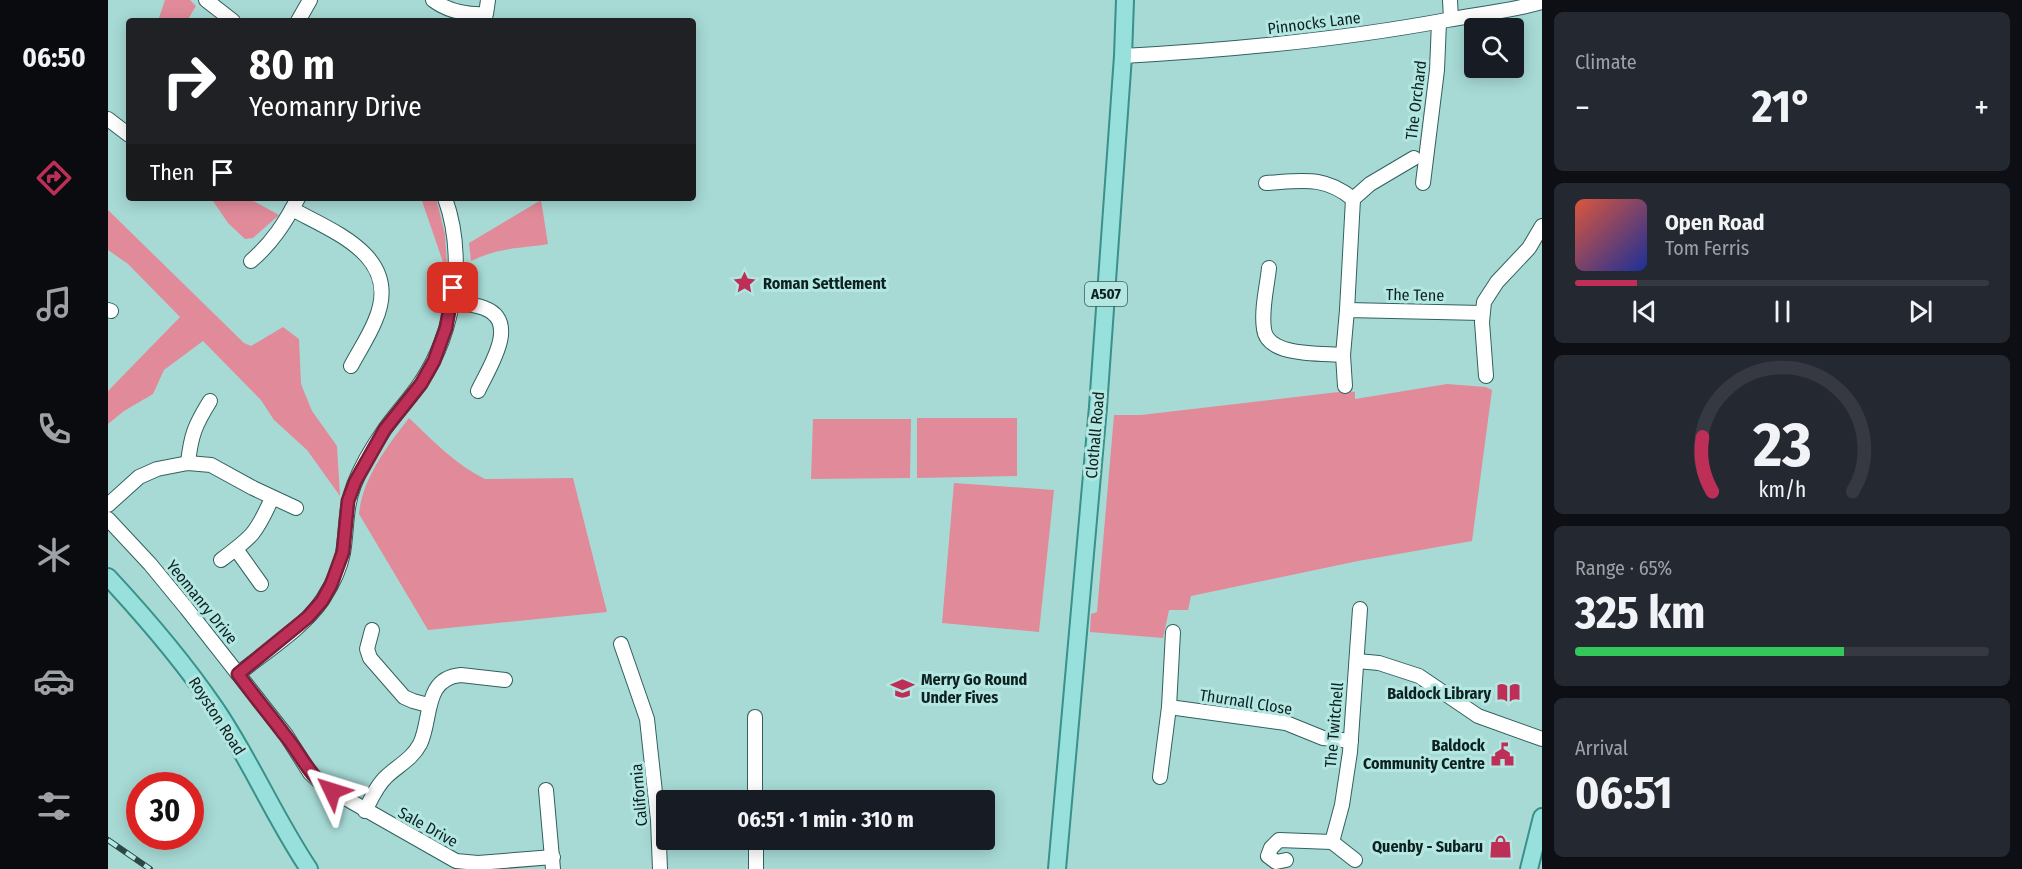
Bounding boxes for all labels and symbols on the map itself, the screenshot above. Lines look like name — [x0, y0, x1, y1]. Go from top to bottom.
street label: Pinnocks Lane — [1266, 8, 1362, 38]
street label: The Orchard — [1402, 59, 1430, 141]
pin — [427, 262, 478, 313]
place icon: Roman Settlement — [732, 270, 758, 296]
place label: Roman Settlement — [763, 274, 887, 293]
road number: A507 — [1085, 282, 1127, 306]
street label: The Tene — [1386, 285, 1444, 305]
street label: Clothall Road — [1082, 391, 1108, 479]
street label: Yeomanry Drive — [162, 556, 242, 648]
place label: Merry Go Round Under Fives — [921, 670, 1027, 707]
street label: Royston Road — [185, 673, 249, 759]
school or university icon: Merry Go Round Under Fives — [890, 675, 916, 701]
library icon: Baldock Library — [1496, 680, 1522, 706]
street label: The Twitchell — [1321, 682, 1347, 768]
place label: Baldock Library — [1387, 684, 1491, 703]
street label: Thurnall Close — [1198, 685, 1294, 719]
place label: Baldock Community Centre — [1363, 736, 1486, 773]
public building icon: Baldock Community Centre — [1490, 741, 1516, 767]
position arrow — [300, 759, 364, 823]
street label: California — [627, 763, 651, 827]
speed limit sign: 30 — [126, 772, 204, 850]
street label: Sale Drive — [395, 803, 461, 851]
shop icon: Quenby - Subaru — [1488, 833, 1514, 859]
place label: Quenby - Subaru — [1372, 837, 1483, 856]

